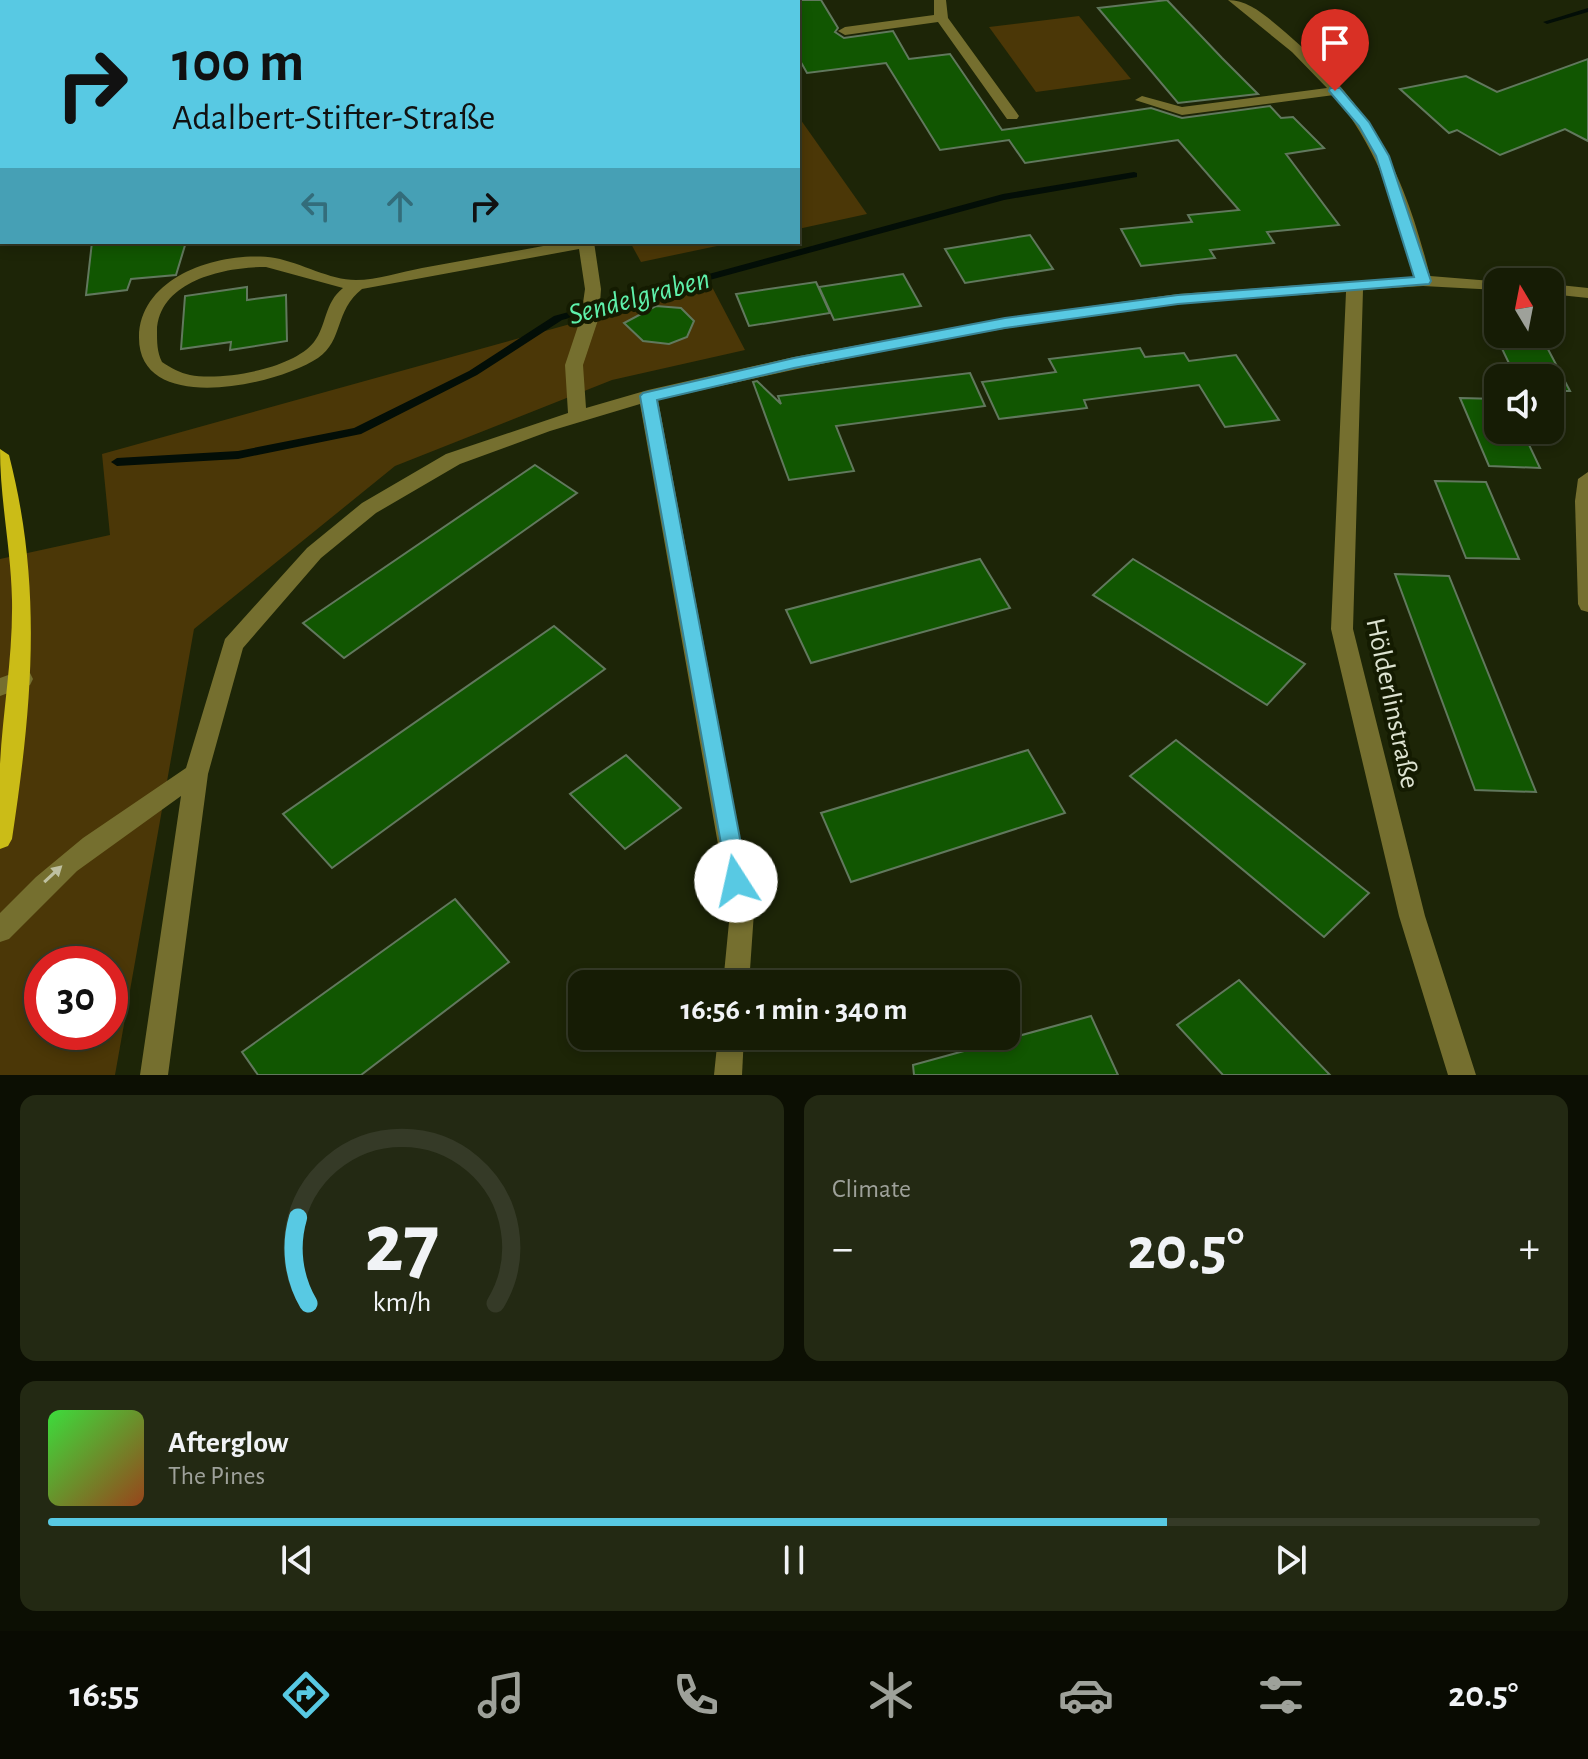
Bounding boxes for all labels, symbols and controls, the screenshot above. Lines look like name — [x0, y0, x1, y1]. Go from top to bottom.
pin — [1301, 9, 1369, 91]
icon: arrive — [1313, 21, 1357, 65]
icon: right — [40, 32, 144, 136]
text: 100 m — [172, 35, 304, 91]
text: Adalbert-Stifter-Straße — [172, 100, 495, 136]
icon: left — [294, 184, 338, 228]
icon: ahead — [378, 184, 422, 228]
icon: right — [462, 184, 506, 228]
water label: Sendelgraben — [565, 264, 713, 330]
north arrow — [1484, 268, 1564, 348]
map controls — [1484, 268, 1564, 444]
button: sound — [1484, 364, 1564, 444]
street label: Hölderlinstraße — [1360, 616, 1424, 791]
position arrow — [694, 839, 778, 923]
one-way arrow — [44, 866, 63, 884]
speed limit sign: 30 — [24, 946, 128, 1050]
text: 16:56 · 1 min · 340 m — [680, 995, 908, 1025]
text: Climate — [832, 1176, 911, 1202]
text: 27 — [364, 1203, 440, 1287]
text: 20.5° — [1128, 1220, 1244, 1280]
text: − — [832, 1227, 853, 1271]
text: + — [1519, 1227, 1540, 1271]
text: km/h — [373, 1288, 431, 1317]
text: Afterglow — [168, 1428, 289, 1458]
text: The Pines — [168, 1463, 265, 1489]
icon: previous — [275, 1538, 319, 1582]
icon: pause — [772, 1538, 816, 1582]
icon: next — [1269, 1538, 1313, 1582]
icon: directions — [278, 1667, 334, 1723]
icon: music — [473, 1667, 529, 1723]
icon: phone — [668, 1667, 724, 1723]
icon: climate — [863, 1667, 919, 1723]
icon: car — [1058, 1667, 1114, 1723]
icon: filters — [1253, 1667, 1309, 1723]
text: 16:55 — [70, 1677, 139, 1713]
text: 20.5° — [1448, 1677, 1518, 1713]

